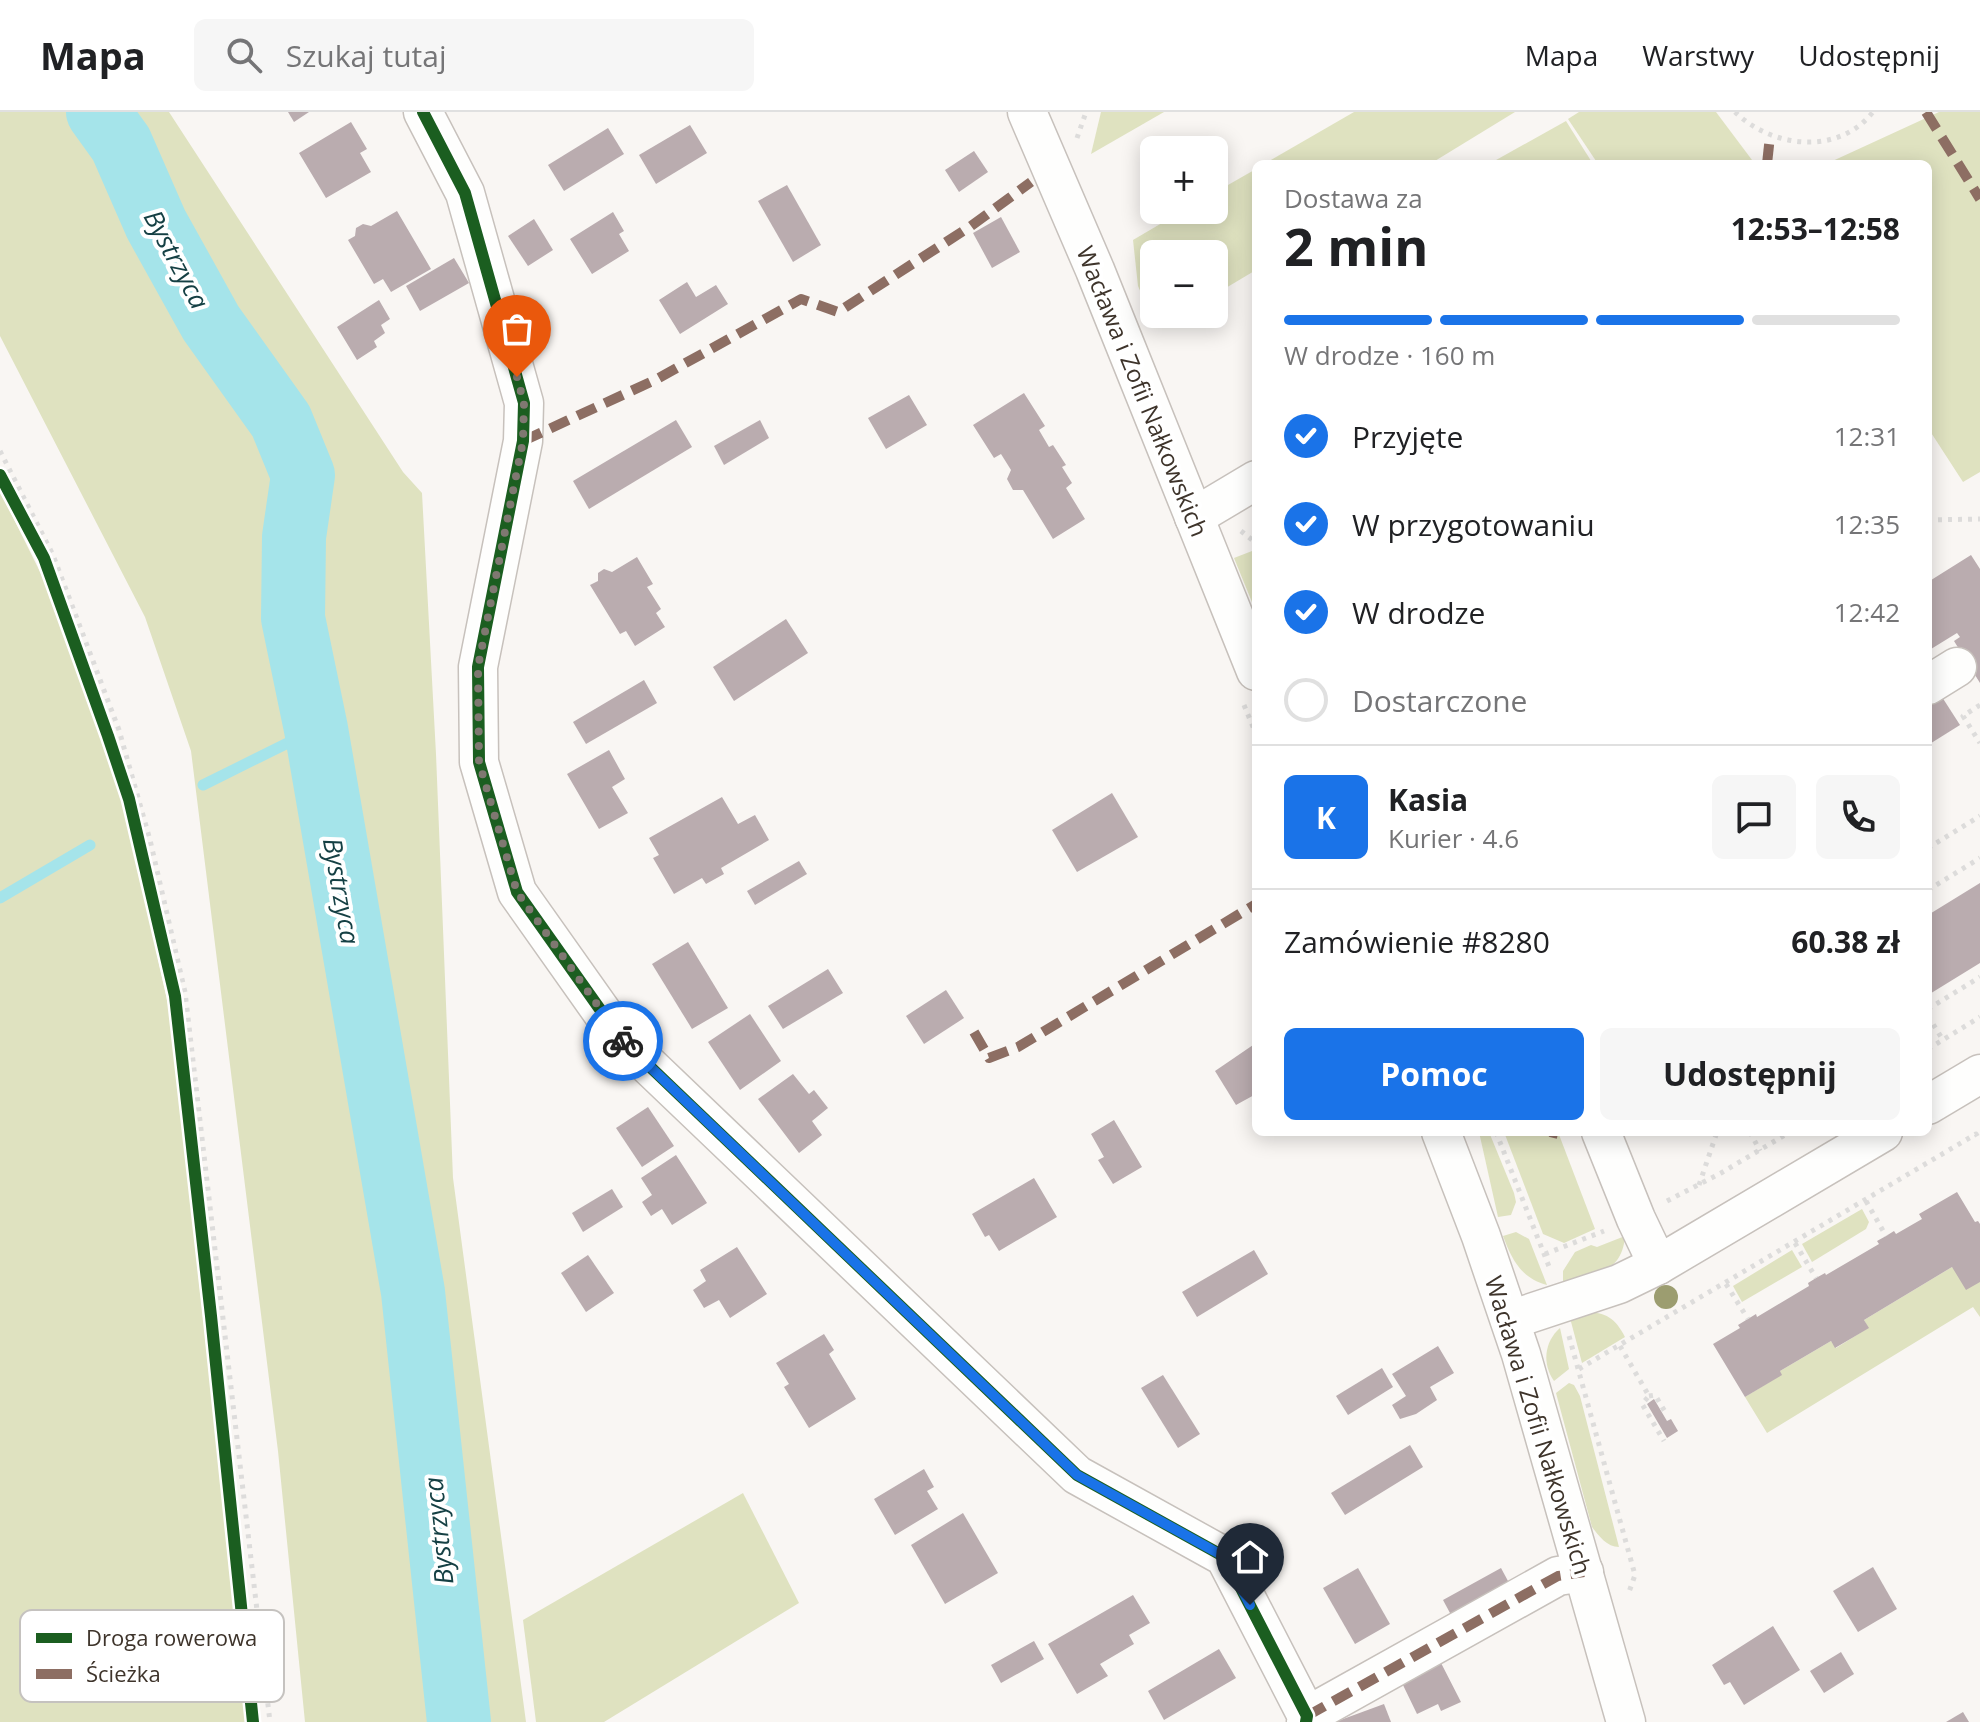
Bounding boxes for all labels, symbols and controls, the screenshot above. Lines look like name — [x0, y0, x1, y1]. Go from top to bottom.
search box — [194, 19, 754, 91]
text: Mapa — [40, 29, 146, 81]
icon: search — [222, 33, 266, 77]
text: Szukaj tutaj — [286, 35, 447, 76]
text: Mapa — [1525, 36, 1598, 74]
text: Warstwy — [1642, 36, 1754, 74]
text: Udostępnij — [1798, 36, 1940, 74]
map controls — [1140, 136, 1228, 328]
button: + — [1140, 136, 1228, 224]
text: Dostawa za — [1284, 180, 1423, 216]
water label: Bystrzyca — [136, 203, 218, 315]
text: 12:53–12:58 — [1731, 208, 1900, 249]
text: 2 min — [1284, 210, 1428, 281]
button: − — [1140, 240, 1228, 328]
street label: Wacława i Zofii Nałkowskich — [1069, 241, 1217, 541]
pin — [483, 295, 551, 377]
icon: bag — [495, 307, 539, 351]
text: W drodze · 160 m — [1284, 337, 1495, 373]
icon: check — [1284, 414, 1328, 458]
text: Przyjęte — [1352, 416, 1463, 457]
text: 12:31 — [1834, 418, 1900, 454]
icon: check — [1284, 502, 1328, 546]
text: W przygotowaniu — [1352, 504, 1595, 545]
text: 12:35 — [1834, 506, 1900, 542]
icon: check — [1284, 590, 1328, 634]
text: W drodze — [1352, 592, 1485, 633]
text: 12:42 — [1834, 594, 1900, 630]
text: Dostarczone — [1352, 680, 1527, 721]
button: chat — [1712, 775, 1796, 859]
button: phone — [1816, 775, 1900, 859]
text: Kasia — [1388, 779, 1468, 820]
text: K — [1316, 797, 1336, 838]
text: Kurier · 4.6 — [1388, 820, 1519, 856]
water label: Bystrzyca — [315, 835, 369, 947]
text: Zamówienie #8280 — [1284, 921, 1550, 962]
text: 60.38 zł — [1791, 921, 1900, 962]
courier — [583, 1001, 663, 1081]
icon: bike — [601, 1019, 645, 1063]
button: Pomoc — [1284, 1028, 1584, 1120]
button: Udostępnij — [1600, 1028, 1900, 1120]
street label: Wacława i Zofii Nałkowskich — [1478, 1272, 1600, 1578]
water label: Bystrzyca — [414, 1475, 462, 1586]
pin — [1216, 1523, 1284, 1605]
icon: home — [1228, 1535, 1272, 1579]
legend — [20, 1610, 284, 1702]
text: Droga rowerowa — [86, 1622, 257, 1652]
text: Ścieżka — [86, 1658, 161, 1688]

